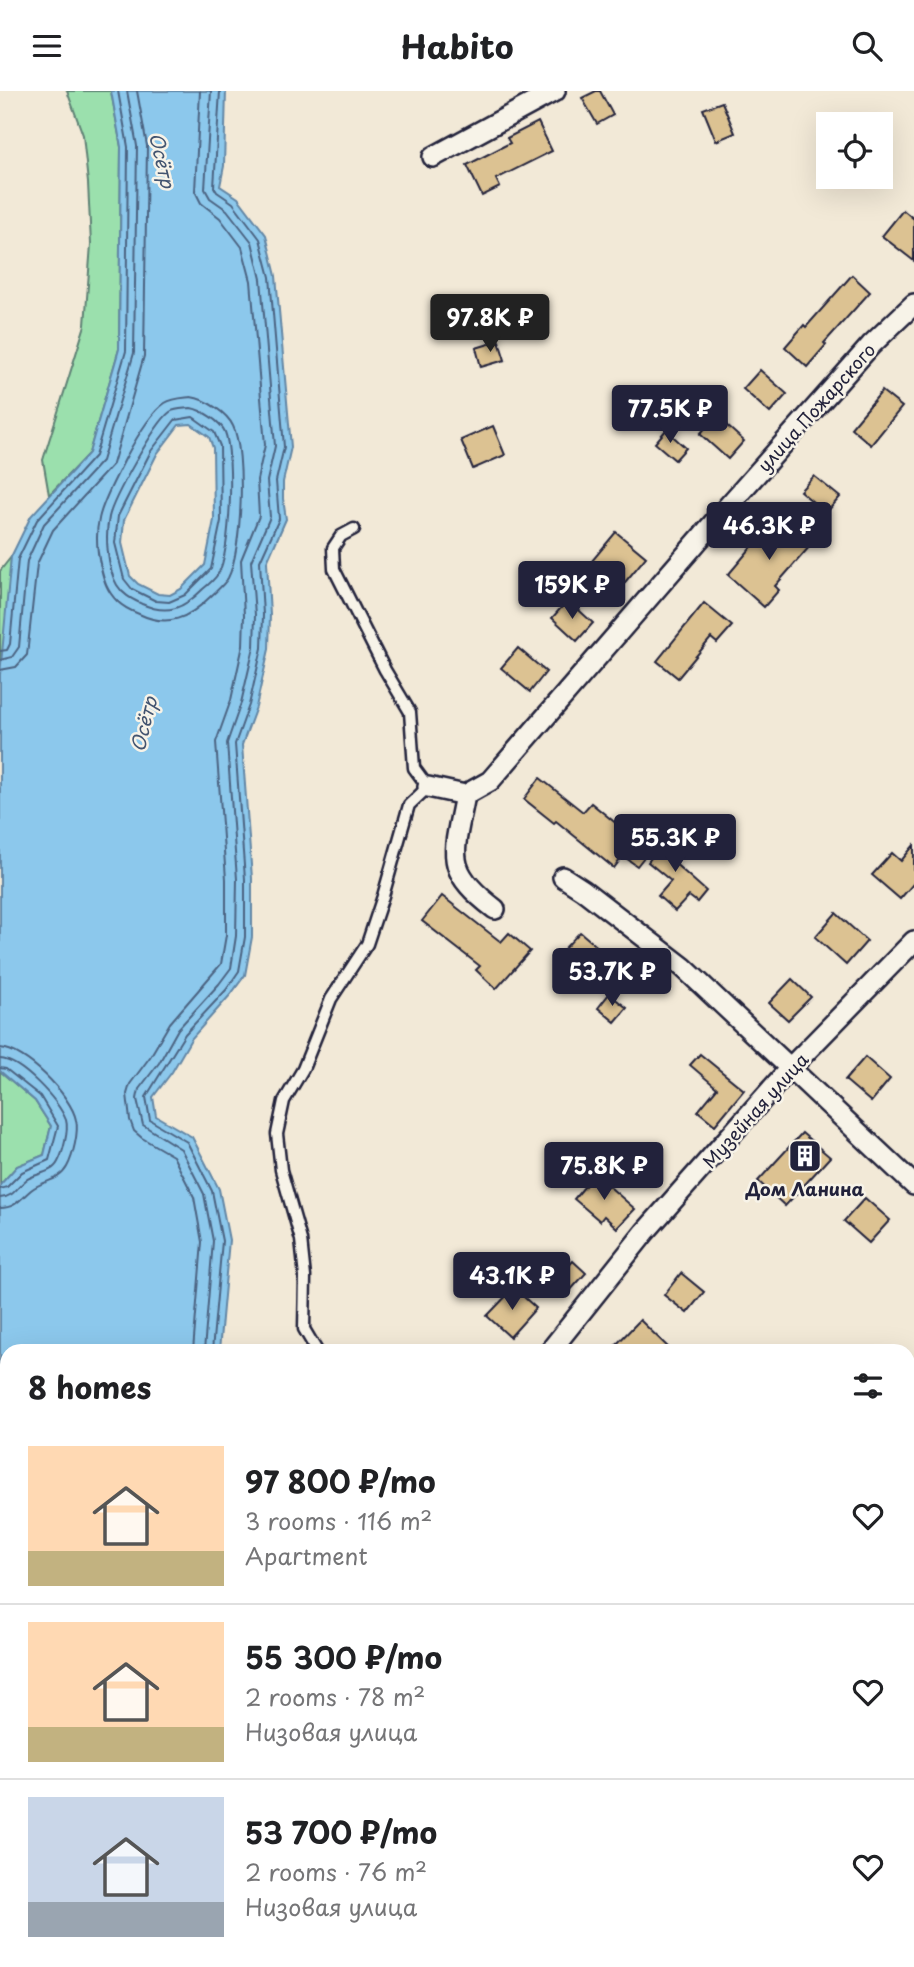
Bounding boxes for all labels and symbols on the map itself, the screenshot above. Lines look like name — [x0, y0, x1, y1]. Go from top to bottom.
water label: Осётр — [143, 130, 183, 192]
pin: 97.8K ₽ — [425, 295, 555, 354]
street label: улица Пожарского — [751, 337, 881, 477]
pin: 77.5K ₽ — [605, 385, 735, 445]
pin: 46.3K ₽ — [704, 503, 834, 562]
pin: 159K ₽ — [515, 561, 629, 621]
water label: Осётр — [123, 692, 164, 755]
pin: 55.3K ₽ — [610, 815, 740, 874]
pin: 53.7K ₽ — [547, 949, 677, 1008]
street label: Музейная улица — [696, 1046, 815, 1174]
building icon: Дом Ланина — [786, 1137, 824, 1175]
pin: 75.8K ₽ — [539, 1143, 669, 1202]
place label: Дом Ланина — [745, 1175, 865, 1202]
pin: 43.1K ₽ — [447, 1253, 577, 1312]

